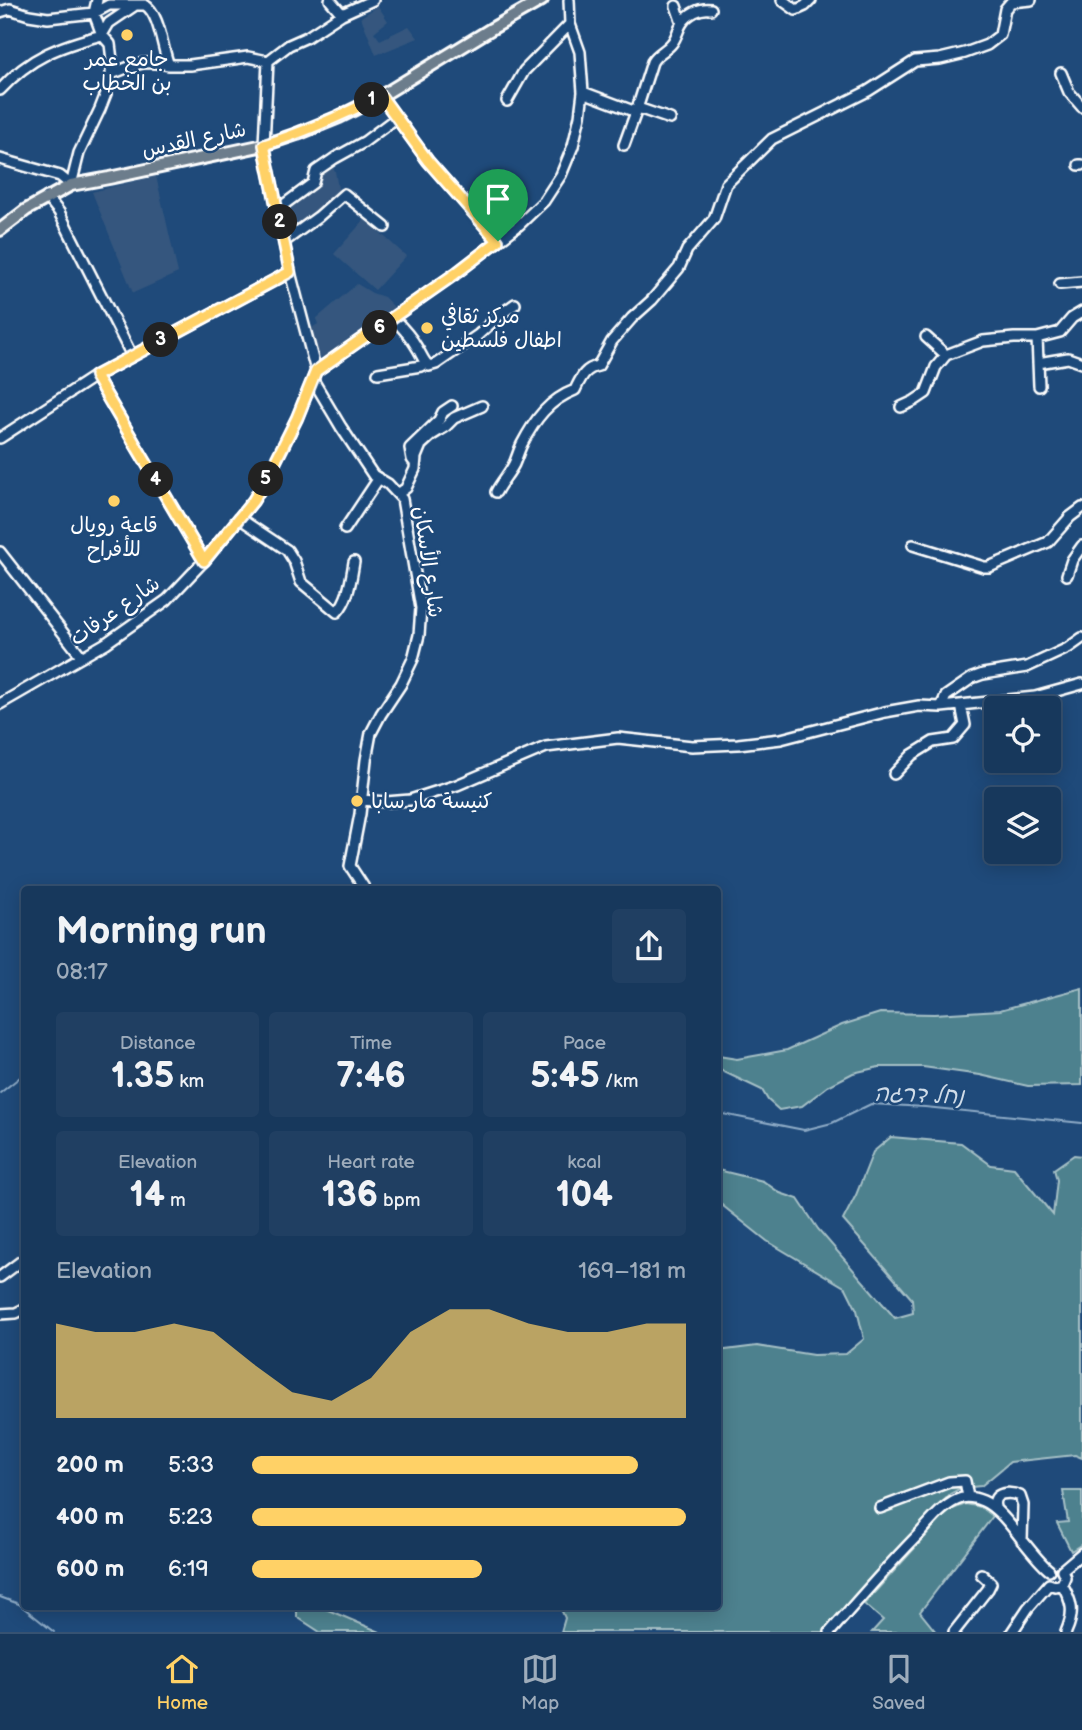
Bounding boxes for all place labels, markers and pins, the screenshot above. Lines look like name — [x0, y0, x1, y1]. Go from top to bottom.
marker: جامع عمر بن الخطاب — [119, 27, 135, 43]
place label: جامع عمر بن الخطاب — [82, 47, 172, 96]
pin: 1 — [354, 82, 390, 118]
pin — [468, 169, 528, 241]
pin: 2 — [262, 204, 298, 240]
place label: مركز ثقافي اطفال فلسطين — [441, 302, 562, 353]
pin: 6 — [362, 310, 398, 346]
marker: مركز ثقافي اطفال فلسطين — [419, 320, 435, 336]
pin: 3 — [144, 322, 178, 358]
pin: 4 — [138, 462, 174, 498]
pin: 5 — [248, 462, 284, 496]
marker: قاعة رويال للأفراح — [106, 493, 122, 509]
place label: قاعة رويال للأفراح — [70, 513, 158, 563]
place label: كنيسة مار سابا — [371, 789, 492, 814]
marker: كنيسة مار سابا — [349, 793, 365, 809]

